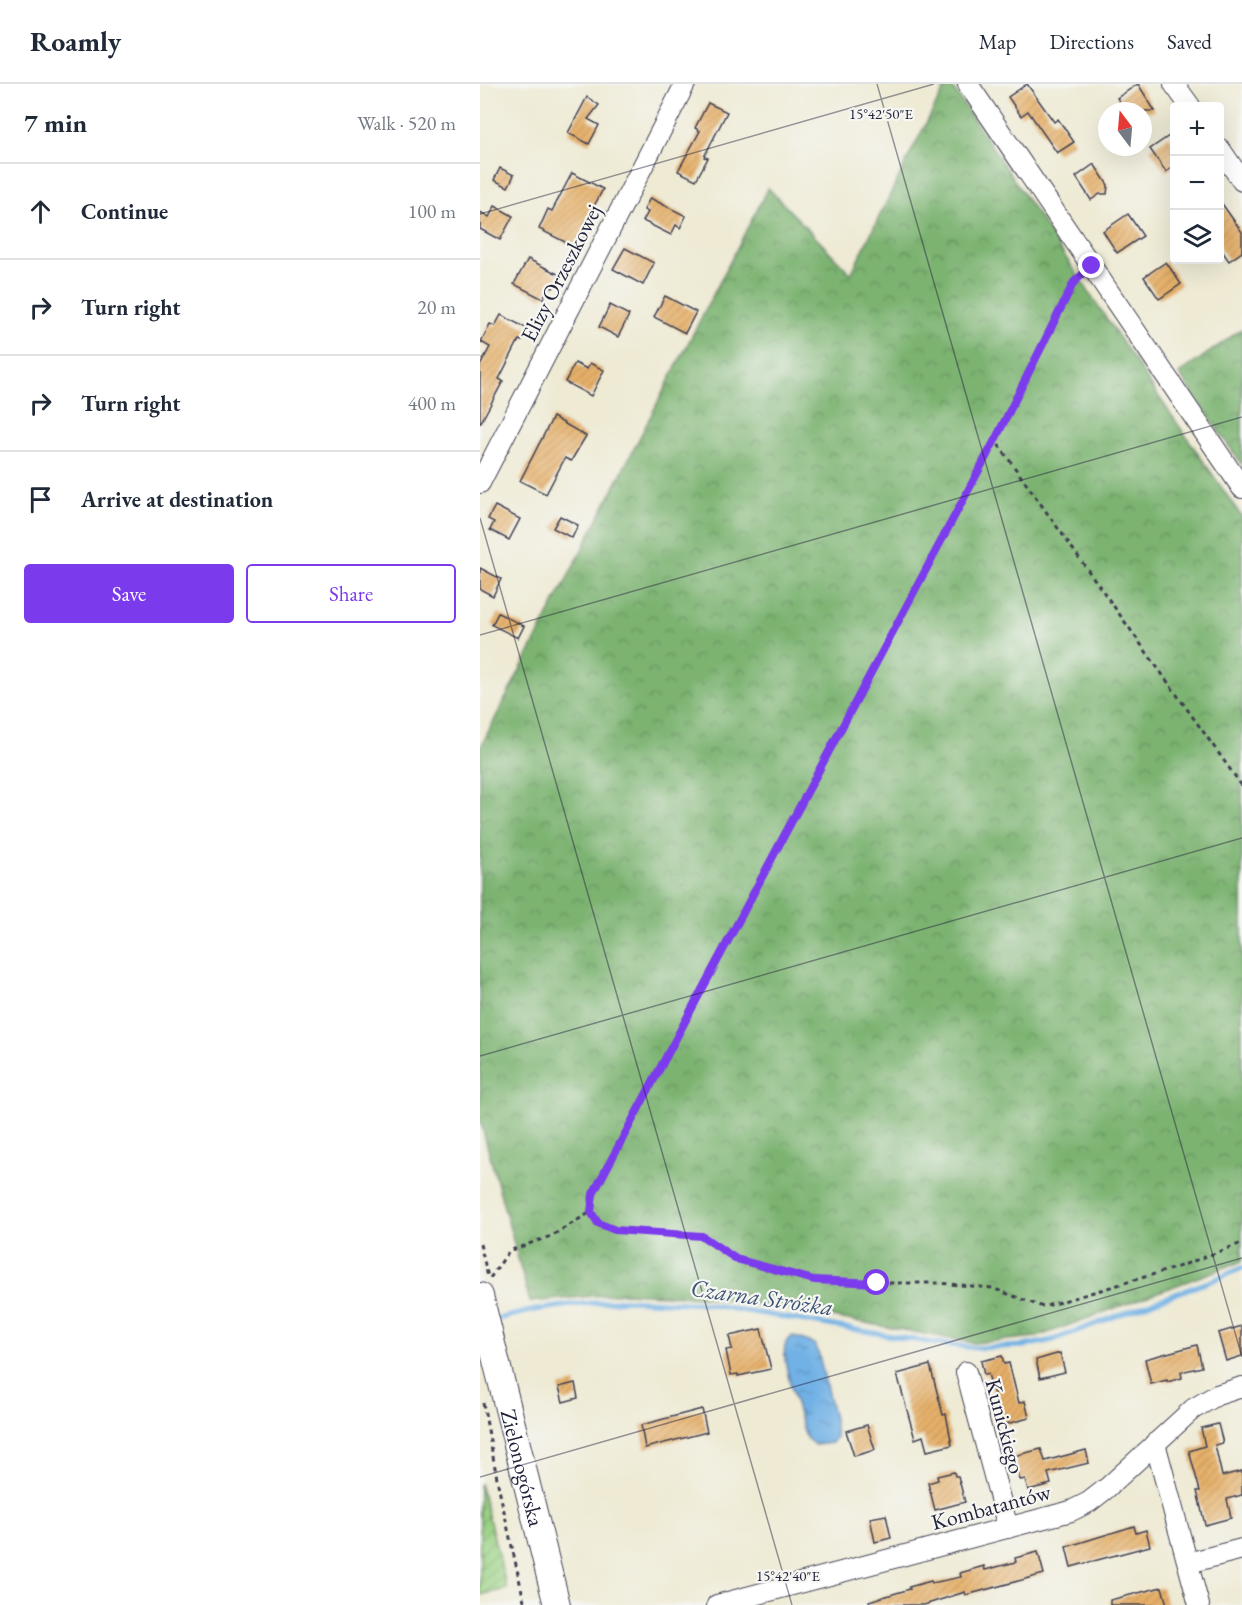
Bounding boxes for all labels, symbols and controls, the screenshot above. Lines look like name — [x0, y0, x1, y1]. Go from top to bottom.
text: Roamly — [30, 23, 121, 59]
text: Map — [979, 28, 1016, 55]
text: Directions — [1049, 28, 1134, 55]
text: Saved — [1167, 28, 1212, 55]
north arrow — [1098, 102, 1152, 156]
map controls — [1170, 102, 1224, 264]
button: + — [1170, 102, 1224, 156]
text: 15°42'50"E — [849, 104, 914, 123]
text: 7 min — [24, 106, 87, 140]
text: Walk · 520 m — [357, 110, 456, 136]
button: − — [1170, 156, 1224, 210]
icon: ahead — [24, 195, 57, 228]
text: Continue — [81, 197, 168, 226]
text: 100 m — [408, 198, 456, 224]
street label: Elizy Orzeszkowej — [514, 199, 608, 347]
button: layers — [1170, 210, 1224, 264]
route end — [1078, 252, 1104, 278]
icon: right — [24, 291, 57, 324]
text: Turn right — [81, 293, 180, 322]
text: 20 m — [417, 294, 456, 320]
icon: right — [24, 387, 57, 420]
text: Turn right — [81, 389, 180, 418]
text: 400 m — [408, 390, 456, 416]
icon: arrive — [24, 483, 57, 516]
text: Arrive at destination — [81, 485, 273, 514]
button: Save — [24, 564, 234, 623]
button: Share — [246, 564, 456, 623]
route start — [863, 1269, 889, 1295]
water label: Czarna Stróżka — [689, 1272, 835, 1322]
street label: Kunickiego — [978, 1375, 1032, 1477]
street label: Zielonogórska — [494, 1406, 551, 1530]
street label: Kombatantów — [928, 1477, 1055, 1537]
text: 15°42'40"E — [756, 1566, 821, 1585]

